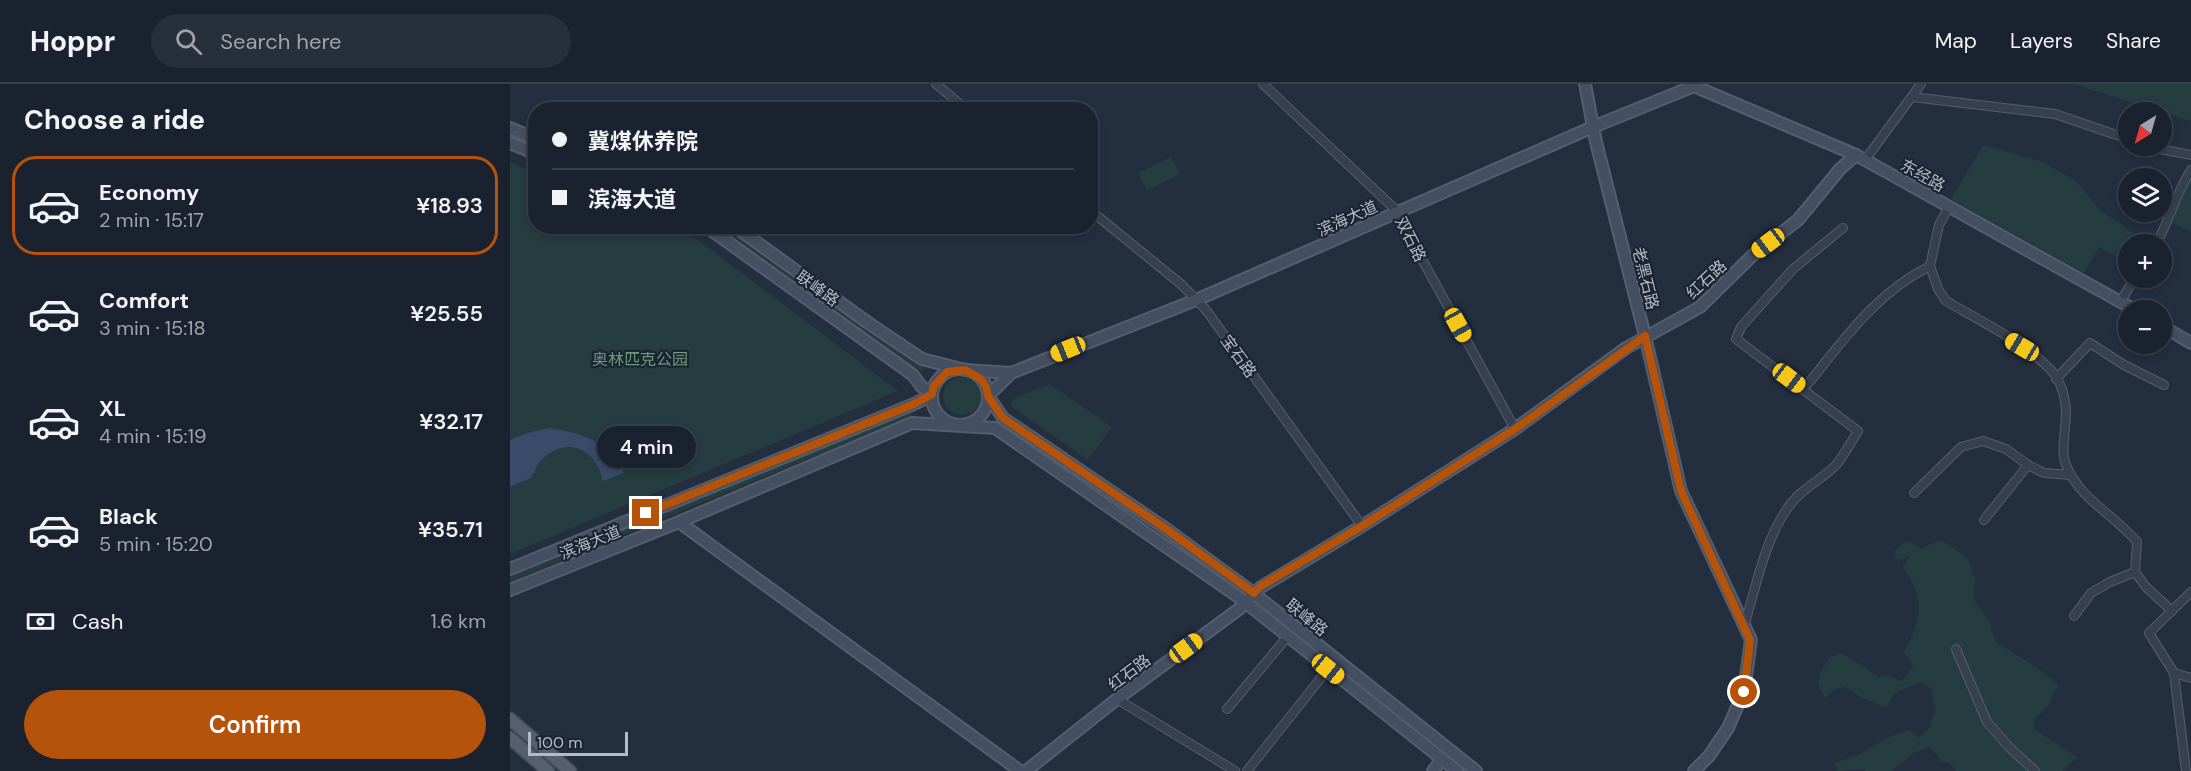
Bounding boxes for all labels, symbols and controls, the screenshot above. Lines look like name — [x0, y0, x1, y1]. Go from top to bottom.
search box — [151, 14, 571, 68]
text: Hoppr — [30, 23, 115, 60]
icon: search — [172, 25, 205, 58]
text: Search here — [220, 27, 342, 56]
text: Map — [1935, 27, 1977, 55]
text: Layers — [2010, 27, 2073, 55]
text: Share — [2106, 27, 2161, 55]
text: Choose a ride — [24, 102, 205, 137]
north arrow — [2118, 102, 2172, 156]
map controls — [2118, 102, 2172, 354]
text: 冀煤休养院 — [588, 127, 698, 156]
street label: 东经路 — [1897, 155, 1949, 196]
button: layers — [2118, 168, 2172, 222]
text: Economy — [99, 178, 199, 207]
icon: car — [27, 179, 81, 233]
text: 滨海大道 — [588, 185, 676, 214]
text: ¥18.93 — [416, 191, 483, 220]
street label: 滨海大道 — [1314, 196, 1381, 241]
text: 2 min · 15:17 — [99, 207, 204, 233]
street label: 双石路 — [1390, 213, 1431, 265]
car — [1748, 225, 1788, 261]
button: + — [2118, 234, 2172, 288]
street label: 老黑石路 — [1628, 245, 1663, 312]
street label: 红石路 — [1682, 255, 1731, 303]
street label: 联峰路 — [792, 266, 843, 311]
text: Comfort — [99, 286, 189, 315]
icon: car — [27, 287, 81, 341]
text: ¥25.55 — [410, 299, 483, 328]
button: − — [2118, 300, 2172, 354]
car — [1441, 305, 1475, 345]
text: 3 min · 15:18 — [99, 315, 206, 341]
car — [2002, 330, 2042, 364]
street label: 宝石路 — [1216, 331, 1261, 382]
car — [1048, 334, 1088, 364]
park label: 奥林匹克公园 — [592, 349, 688, 370]
car — [1769, 360, 1809, 396]
text: XL — [99, 394, 126, 423]
icon: car — [27, 395, 81, 449]
text: ¥32.17 — [419, 407, 483, 436]
text: 4 min · 15:19 — [99, 423, 206, 449]
callout: 4 min — [596, 426, 696, 468]
text: 4 min — [620, 434, 673, 460]
route end — [632, 499, 659, 526]
text: Black — [99, 502, 158, 531]
icon: car — [27, 503, 81, 557]
text: ¥35.71 — [418, 515, 483, 544]
street label: 滨海大道 — [557, 521, 624, 564]
text: 5 min · 15:20 — [99, 531, 213, 557]
street label: 联峰路 — [1281, 594, 1332, 641]
icon: cash — [24, 605, 57, 638]
text: Cash — [72, 607, 123, 636]
text: 1.6 km — [431, 608, 486, 634]
car — [1166, 630, 1206, 666]
street label: 红石路 — [1104, 650, 1155, 695]
car — [1308, 651, 1348, 687]
route start — [1730, 678, 1757, 705]
button: Confirm — [24, 690, 486, 759]
scale bar — [528, 729, 628, 756]
text: 100 m — [537, 732, 582, 753]

